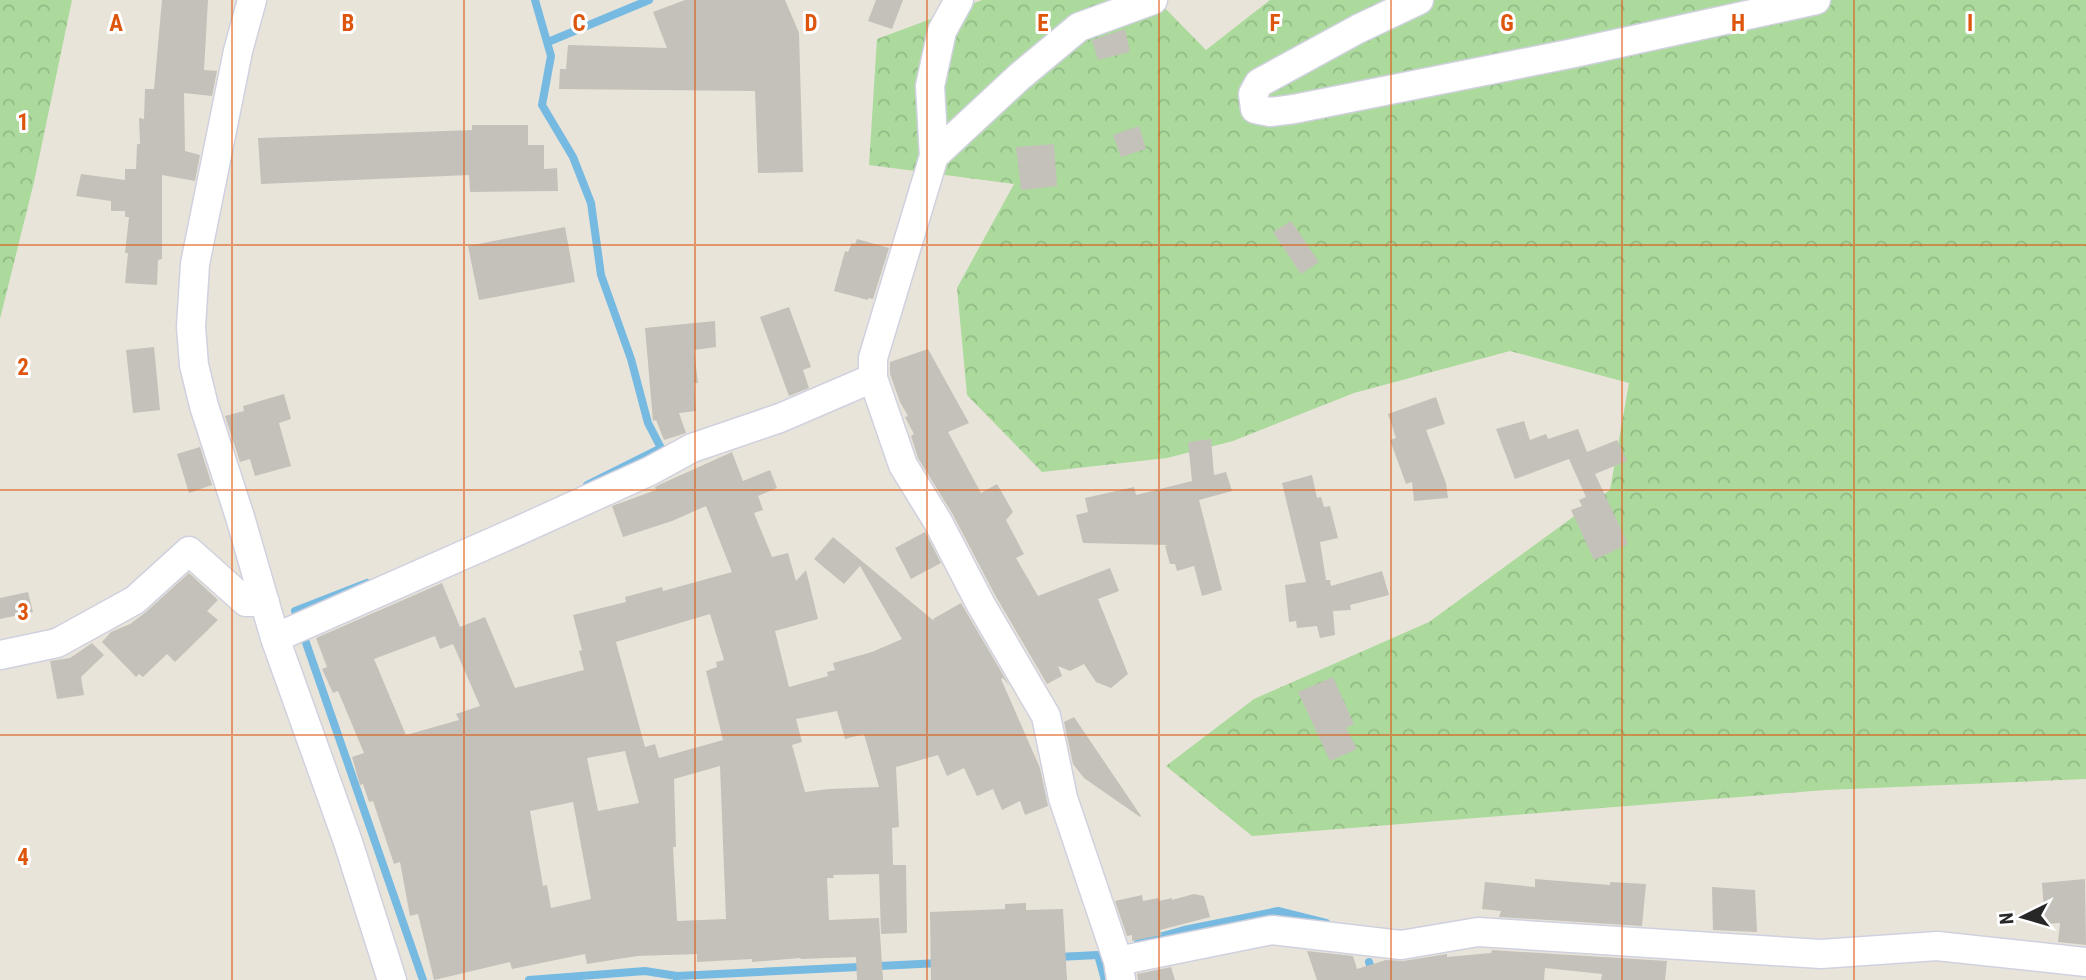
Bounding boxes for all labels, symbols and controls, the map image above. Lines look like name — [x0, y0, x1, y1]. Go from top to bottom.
text: A — [109, 10, 123, 37]
text: B — [342, 10, 354, 37]
text: C — [572, 10, 586, 37]
text: D — [805, 10, 818, 37]
text: E — [1037, 10, 1049, 37]
text: F — [1270, 10, 1281, 37]
text: G — [1500, 10, 1514, 37]
text: H — [1731, 10, 1745, 37]
text: I — [1967, 10, 1973, 37]
text: 1 — [17, 109, 29, 136]
text: 2 — [17, 354, 29, 381]
text: 3 — [17, 599, 29, 626]
text: 4 — [17, 844, 29, 871]
north arrow — [1988, 882, 2058, 952]
text: N — [1995, 912, 2019, 925]

